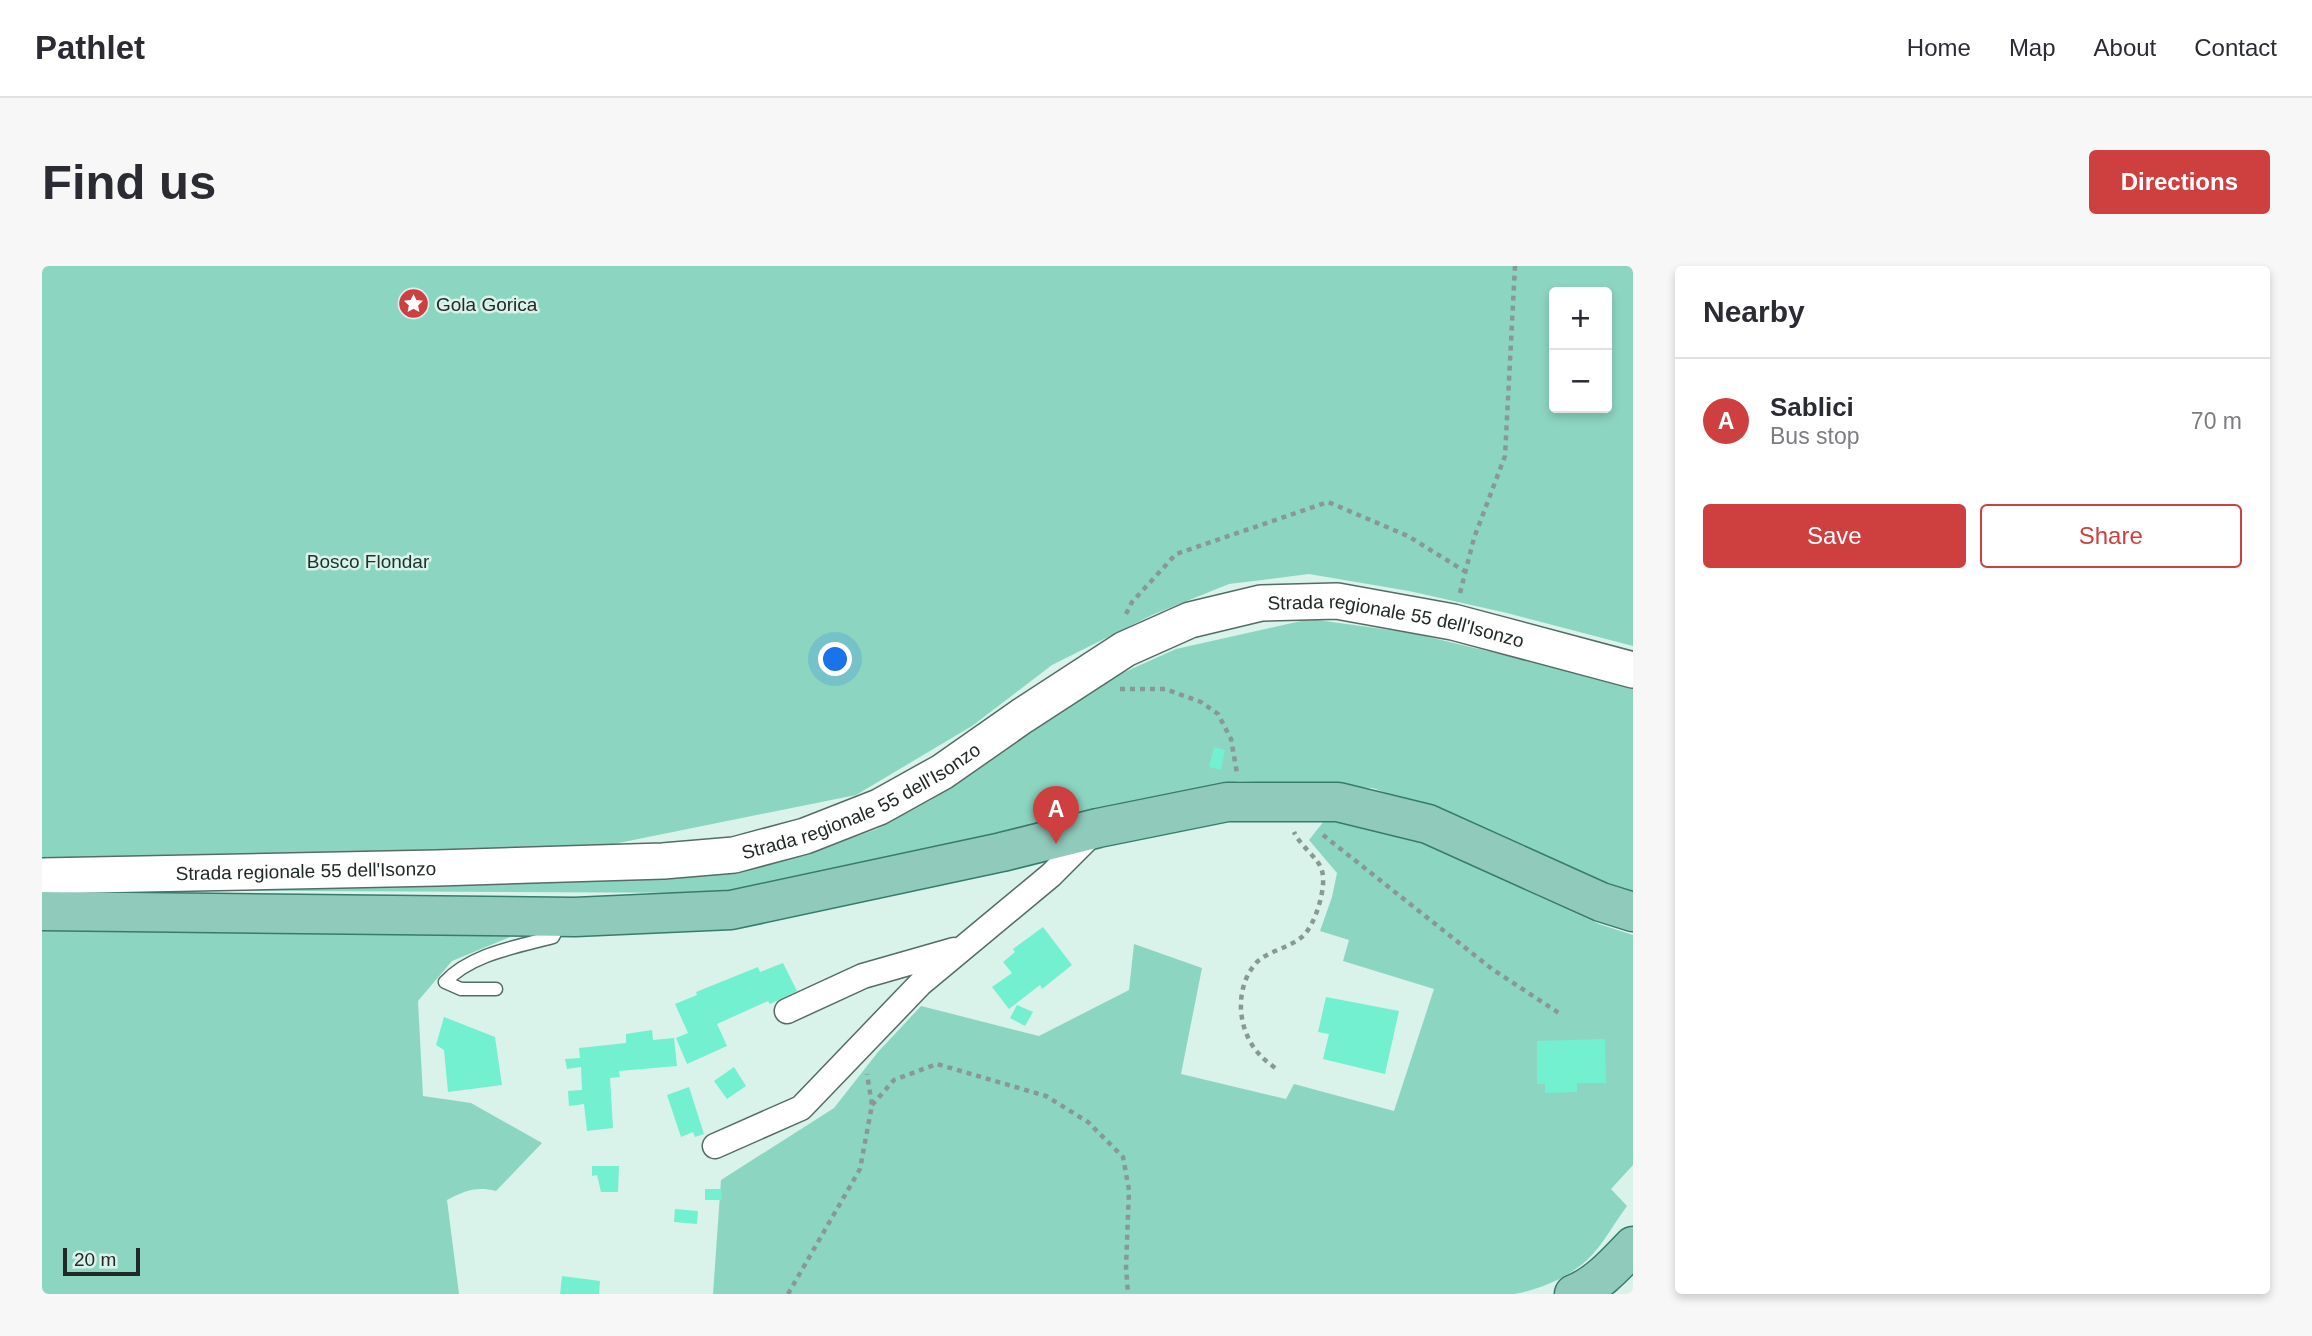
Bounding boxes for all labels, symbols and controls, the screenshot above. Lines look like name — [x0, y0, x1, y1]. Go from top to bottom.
text: Pathlet — [35, 29, 145, 66]
text: Home — [1907, 34, 1971, 61]
text: Map — [2009, 34, 2056, 61]
text: About — [2094, 34, 2156, 61]
text: Contact — [2194, 34, 2277, 61]
button: Directions — [2089, 150, 2270, 214]
text: Find us — [42, 155, 216, 209]
place icon: Gola Gorica — [396, 287, 430, 321]
map controls — [1549, 287, 1612, 413]
button: + — [1549, 287, 1612, 350]
place label: Gola Gorica — [436, 294, 538, 315]
text: Nearby — [1703, 295, 1805, 328]
button: − — [1549, 350, 1612, 413]
text: Sablici — [1770, 392, 1854, 422]
text: A — [1718, 408, 1734, 434]
text: 70 m — [2191, 408, 2242, 434]
text: Bus stop — [1770, 423, 1860, 449]
button: Save — [1703, 504, 1966, 568]
button: Share — [1980, 504, 2242, 568]
park label: Bosco Flondar — [307, 551, 430, 572]
street label: Strada regionale 55 dell'Isonzo — [1267, 591, 1526, 651]
your location — [818, 642, 852, 676]
street label: Strada regionale 55 dell'Isonzo — [739, 739, 984, 863]
pin: A — [1033, 786, 1079, 844]
street label: Strada regionale 55 dell'Isonzo — [175, 858, 436, 884]
scale bar — [63, 1245, 140, 1277]
text: 20 m — [74, 1249, 116, 1270]

